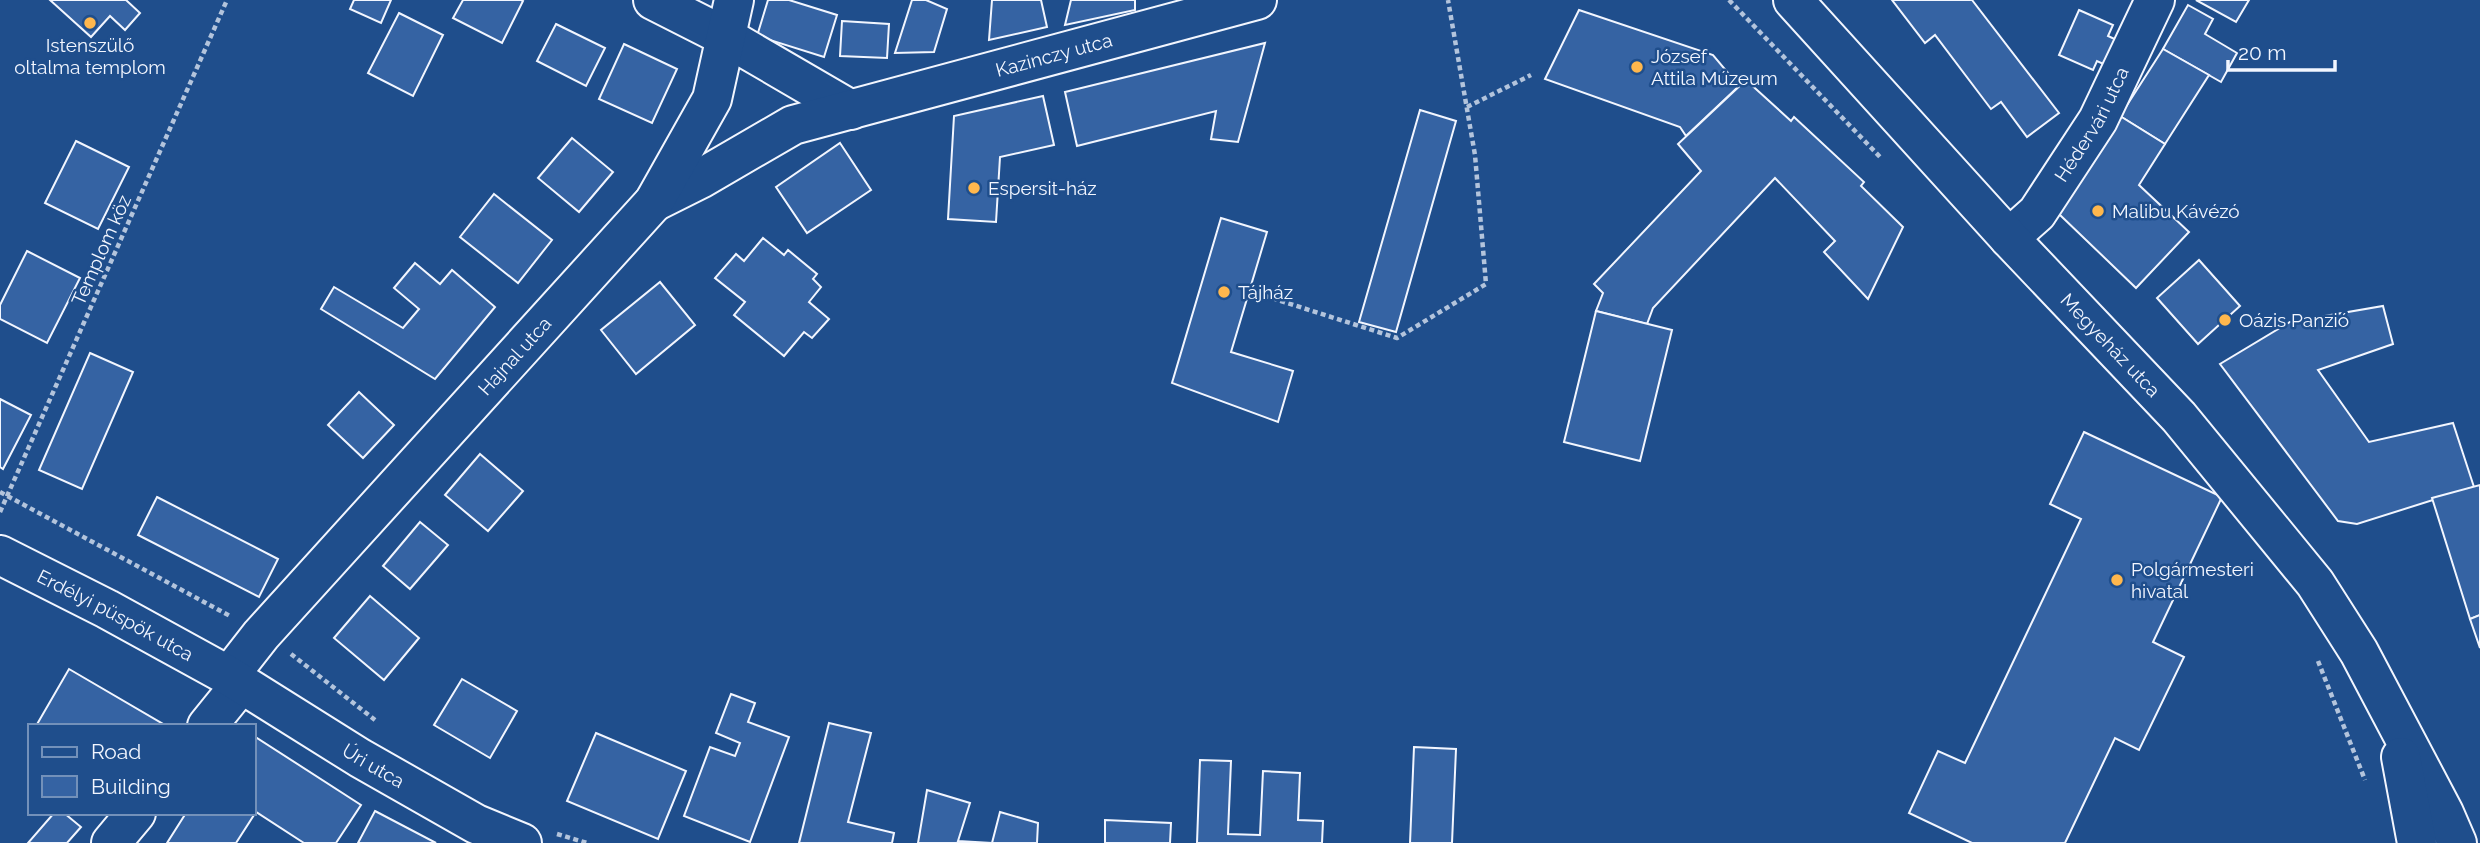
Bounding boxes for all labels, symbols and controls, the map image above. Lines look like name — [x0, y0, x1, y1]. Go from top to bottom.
marker: Istenszülő oltalma templom — [82, 15, 98, 31]
scale bar — [2228, 28, 2335, 72]
street label: Kazinczy utca — [993, 29, 1114, 81]
place label: Istenszülő oltalma templom — [14, 34, 166, 78]
text: 20 m — [2238, 40, 2286, 65]
place label: József Attila Múzeum — [1651, 45, 1778, 89]
marker: József Attila Múzeum — [1629, 59, 1645, 75]
street label: Hédervári utca — [2050, 63, 2133, 186]
place label: Espersit-ház — [988, 177, 1097, 199]
marker: Espersit-ház — [966, 180, 982, 196]
street label: Templom köz — [67, 191, 135, 309]
place label: Malibu Kávézó — [2112, 200, 2240, 222]
marker: Malibu Kávézó — [2090, 203, 2106, 219]
place label: Tájház — [1238, 281, 1293, 303]
marker: Tájház — [1216, 284, 1232, 300]
street label: Megyeház utca — [2056, 289, 2165, 401]
place label: Oázis Panzió — [2239, 309, 2349, 331]
street label: Hajnal utca — [473, 312, 555, 399]
marker: Oázis Panzió — [2217, 312, 2233, 328]
place label: Polgármesteri hivatal — [2131, 558, 2254, 602]
street label: Erdélyi püspök utca — [34, 565, 197, 665]
marker: Polgármesteri hivatal — [2109, 572, 2125, 588]
legend — [28, 724, 256, 815]
text: Road — [91, 739, 141, 764]
street label: Úri utca — [338, 739, 408, 792]
text: Building — [91, 774, 171, 799]

